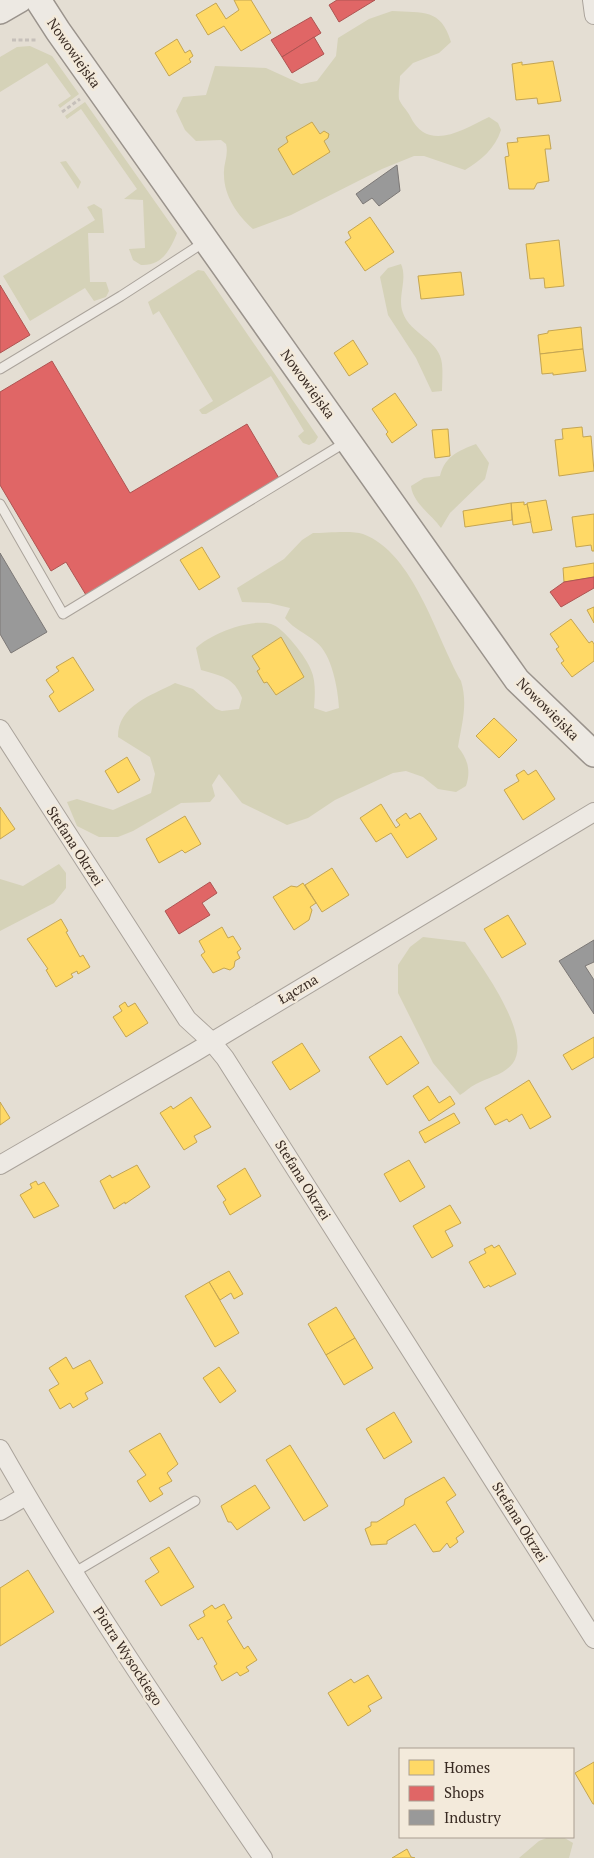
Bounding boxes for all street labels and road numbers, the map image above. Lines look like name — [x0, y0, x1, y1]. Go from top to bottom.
street label: Nowowiejska — [43, 14, 105, 91]
street label: Nowowiejska — [277, 345, 340, 422]
street label: Nowowiejska — [513, 673, 584, 744]
street label: Stefana Okrzei — [43, 802, 108, 889]
street label: Łączna — [274, 969, 321, 1008]
street label: Stefana Okrzei — [271, 1136, 336, 1223]
street label: Stefana Okrzei — [488, 1478, 553, 1565]
street label: Piotra Wysockiego — [89, 1603, 168, 1709]

